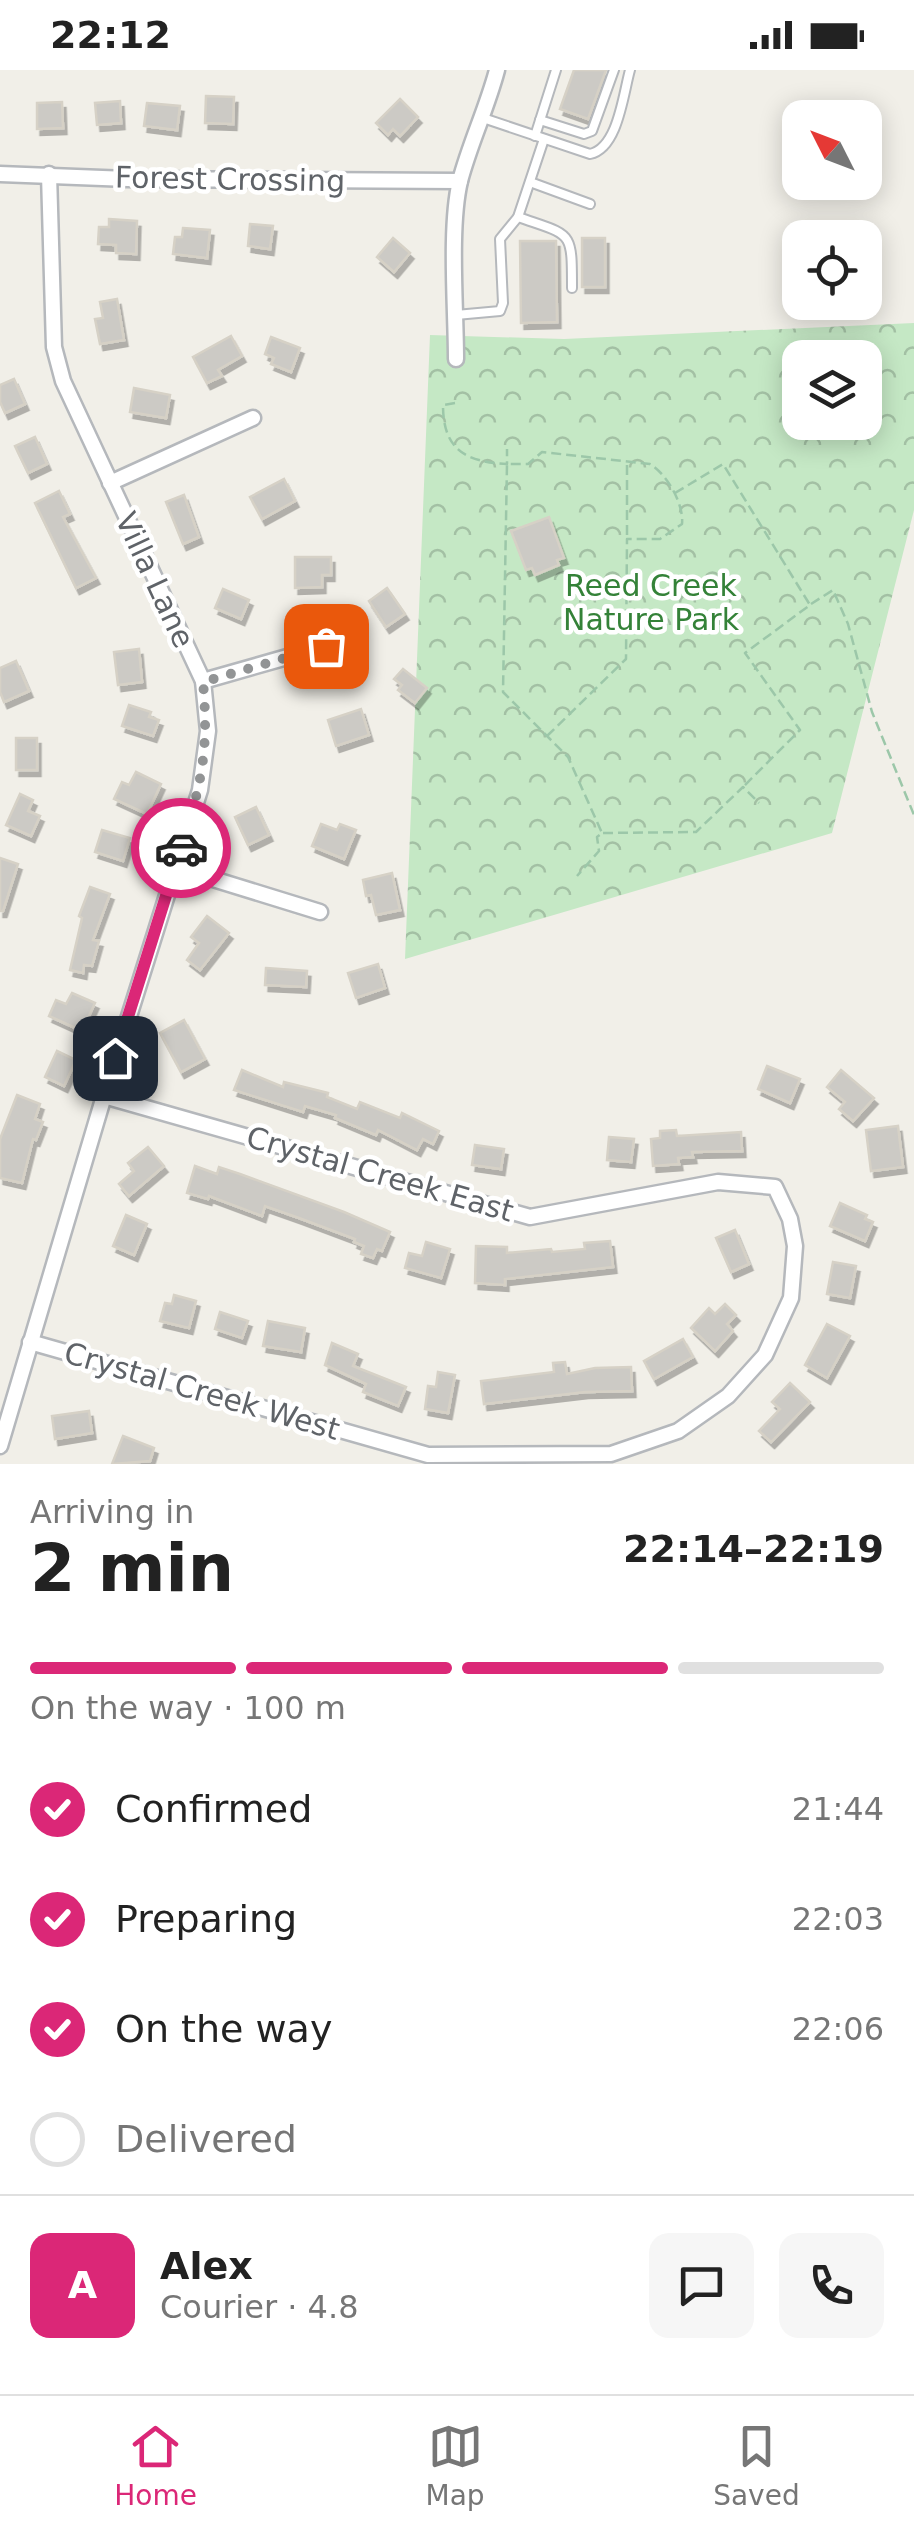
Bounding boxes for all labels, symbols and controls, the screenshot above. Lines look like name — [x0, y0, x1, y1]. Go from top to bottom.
text: 22:12 — [50, 13, 171, 57]
north arrow — [782, 100, 882, 200]
map controls — [782, 100, 882, 440]
street label: Forest Crossing — [115, 159, 345, 199]
button: locate — [782, 220, 882, 320]
button: layers — [782, 340, 882, 440]
street label: Villa Lane — [108, 507, 202, 653]
park label: Reed Creek Nature Park — [563, 568, 740, 637]
pin — [284, 604, 369, 689]
icon: bag — [299, 619, 354, 674]
courier — [131, 798, 231, 898]
icon: car — [154, 821, 209, 876]
pin — [73, 1016, 158, 1101]
icon: home — [88, 1031, 143, 1086]
street label: Crystal Creek East — [243, 1119, 518, 1229]
street label: Crystal Creek West — [60, 1335, 344, 1447]
text: Arriving in — [30, 1493, 194, 1531]
text: 22:14–22:19 — [623, 1527, 884, 1571]
text: 2 min — [30, 1531, 234, 1606]
text: On the way · 100 m — [30, 1689, 346, 1727]
icon: check — [30, 1782, 85, 1837]
text: Confirmed — [115, 1787, 312, 1831]
text: 21:44 — [792, 1790, 884, 1828]
icon: check — [30, 1892, 85, 1947]
text: Preparing — [115, 1897, 297, 1941]
text: 22:03 — [792, 1900, 884, 1938]
icon: check — [30, 2002, 85, 2057]
text: On the way — [115, 2007, 332, 2051]
text: 22:06 — [792, 2010, 884, 2048]
text: Delivered — [115, 2117, 297, 2161]
button: chat — [649, 2233, 754, 2338]
button: phone — [779, 2233, 884, 2338]
text: Alex — [160, 2244, 253, 2288]
text: A — [68, 2263, 97, 2307]
text: Courier · 4.8 — [160, 2288, 359, 2326]
tab: Home — [114, 2419, 197, 2512]
tab: Map — [426, 2419, 485, 2512]
tab: Saved — [713, 2419, 800, 2512]

